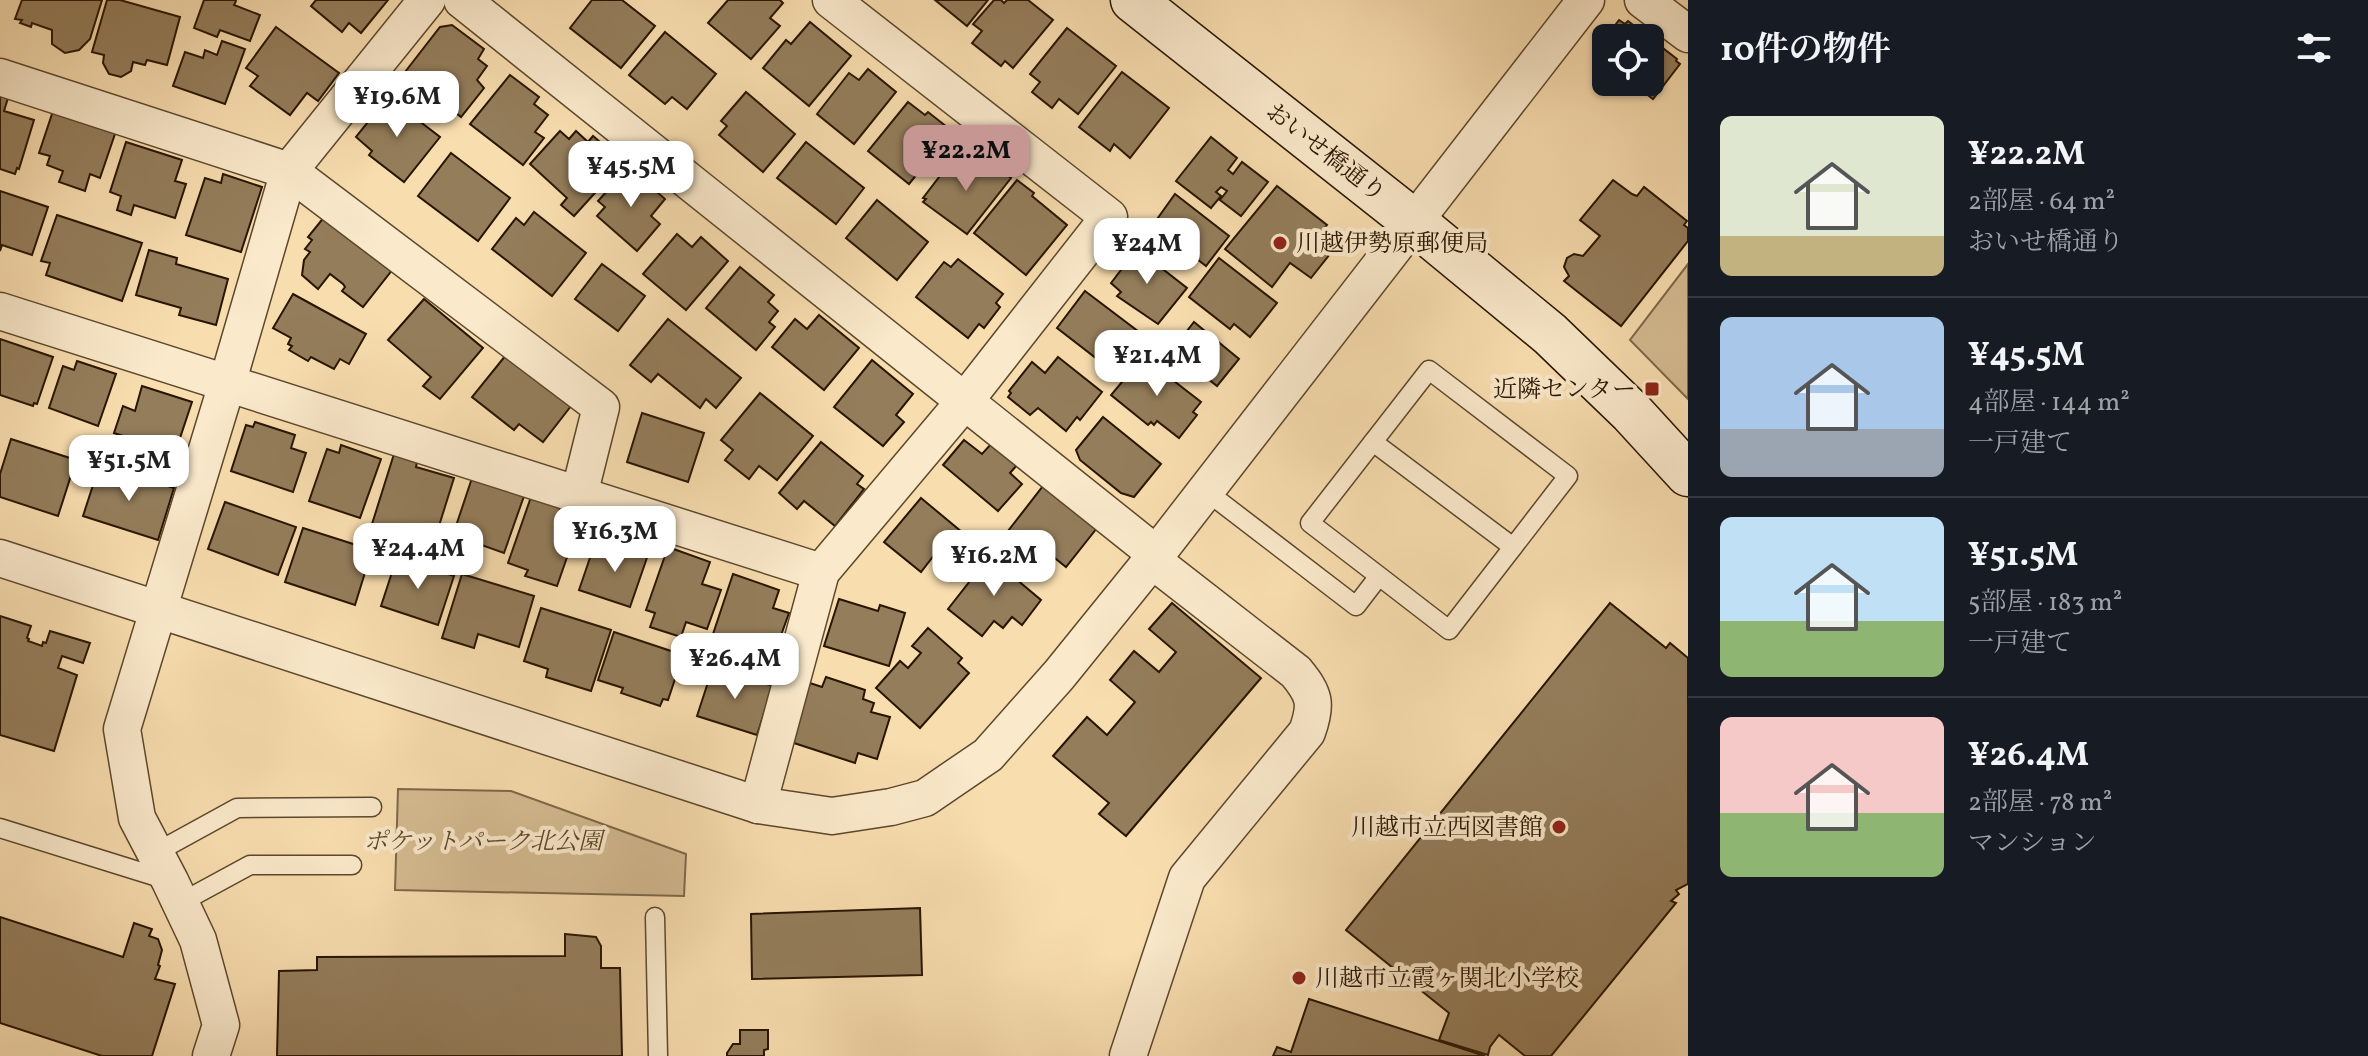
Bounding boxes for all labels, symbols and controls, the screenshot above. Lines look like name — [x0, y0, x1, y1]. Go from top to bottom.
map controls — [1592, 24, 1664, 96]
button: locate — [1592, 24, 1664, 96]
icon: filters — [2292, 26, 2336, 70]
text: 10件の物件 — [1720, 28, 1891, 75]
pin: ¥19.6M — [332, 71, 462, 139]
text: ¥19.6M — [353, 79, 441, 115]
street label: おいせ橋通り — [1258, 96, 1392, 211]
pin: ¥22.2M — [901, 125, 1031, 193]
text: ¥22.2M — [1968, 132, 2085, 179]
text: ¥22.2M — [921, 133, 1011, 169]
pin: ¥45.5M — [566, 141, 696, 209]
icon: home — [1784, 148, 1880, 244]
text: ¥45.5M — [586, 149, 676, 185]
text: 2部屋 · 64 m² — [1968, 184, 2115, 220]
pin: ¥24M — [1100, 218, 1194, 286]
text: おいせ橋通り — [1968, 225, 2124, 261]
text: ¥24M — [1112, 226, 1182, 262]
place label: 川越伊勢原郵便局 — [1296, 228, 1488, 262]
marker: 川越伊勢原郵便局 — [1271, 234, 1289, 252]
pin: ¥21.4M — [1092, 330, 1222, 398]
text: ¥45.5M — [1968, 333, 2085, 380]
text: ¥21.4M — [1113, 338, 1201, 374]
icon: home — [1784, 349, 1880, 445]
place label: 近隣センター — [1493, 374, 1636, 408]
marker: 近隣センター — [1643, 380, 1661, 398]
text: 4部屋 · 144 m² — [1968, 385, 2130, 421]
text: 一戸建て — [1968, 426, 2072, 462]
pin: ¥51.5M — [64, 435, 194, 503]
text: ¥51.5M — [87, 443, 171, 479]
pin: ¥16.3M — [550, 506, 680, 574]
text: ¥16.3M — [572, 514, 658, 550]
pin: ¥24.4M — [353, 523, 483, 591]
pin: ¥16.2M — [929, 530, 1059, 598]
text: ¥24.4M — [371, 531, 465, 567]
text: ¥51.5M — [1968, 533, 2078, 580]
text: ¥16.2M — [950, 538, 1038, 574]
icon: home — [1784, 549, 1880, 645]
text: 5部屋 · 183 m² — [1968, 585, 2122, 621]
text: 一戸建て — [1968, 626, 2072, 662]
pin: ¥26.4M — [670, 633, 800, 701]
text: ¥26.4M — [689, 641, 781, 677]
text: ¥26.4M — [1968, 733, 2089, 780]
icon: home — [1784, 749, 1880, 845]
text: 2部屋 · 78 m² — [1968, 785, 2112, 821]
place label: 川越市立西図書館 — [1351, 812, 1543, 846]
marker: 川越市立西図書館 — [1550, 818, 1568, 836]
park label: ポケットパーク北公園 — [364, 826, 606, 860]
text: マンション — [1968, 826, 2097, 862]
place label: 川越市立霞ヶ関北小学校 — [1315, 963, 1579, 997]
marker: 川越市立霞ヶ関北小学校 — [1290, 969, 1308, 987]

